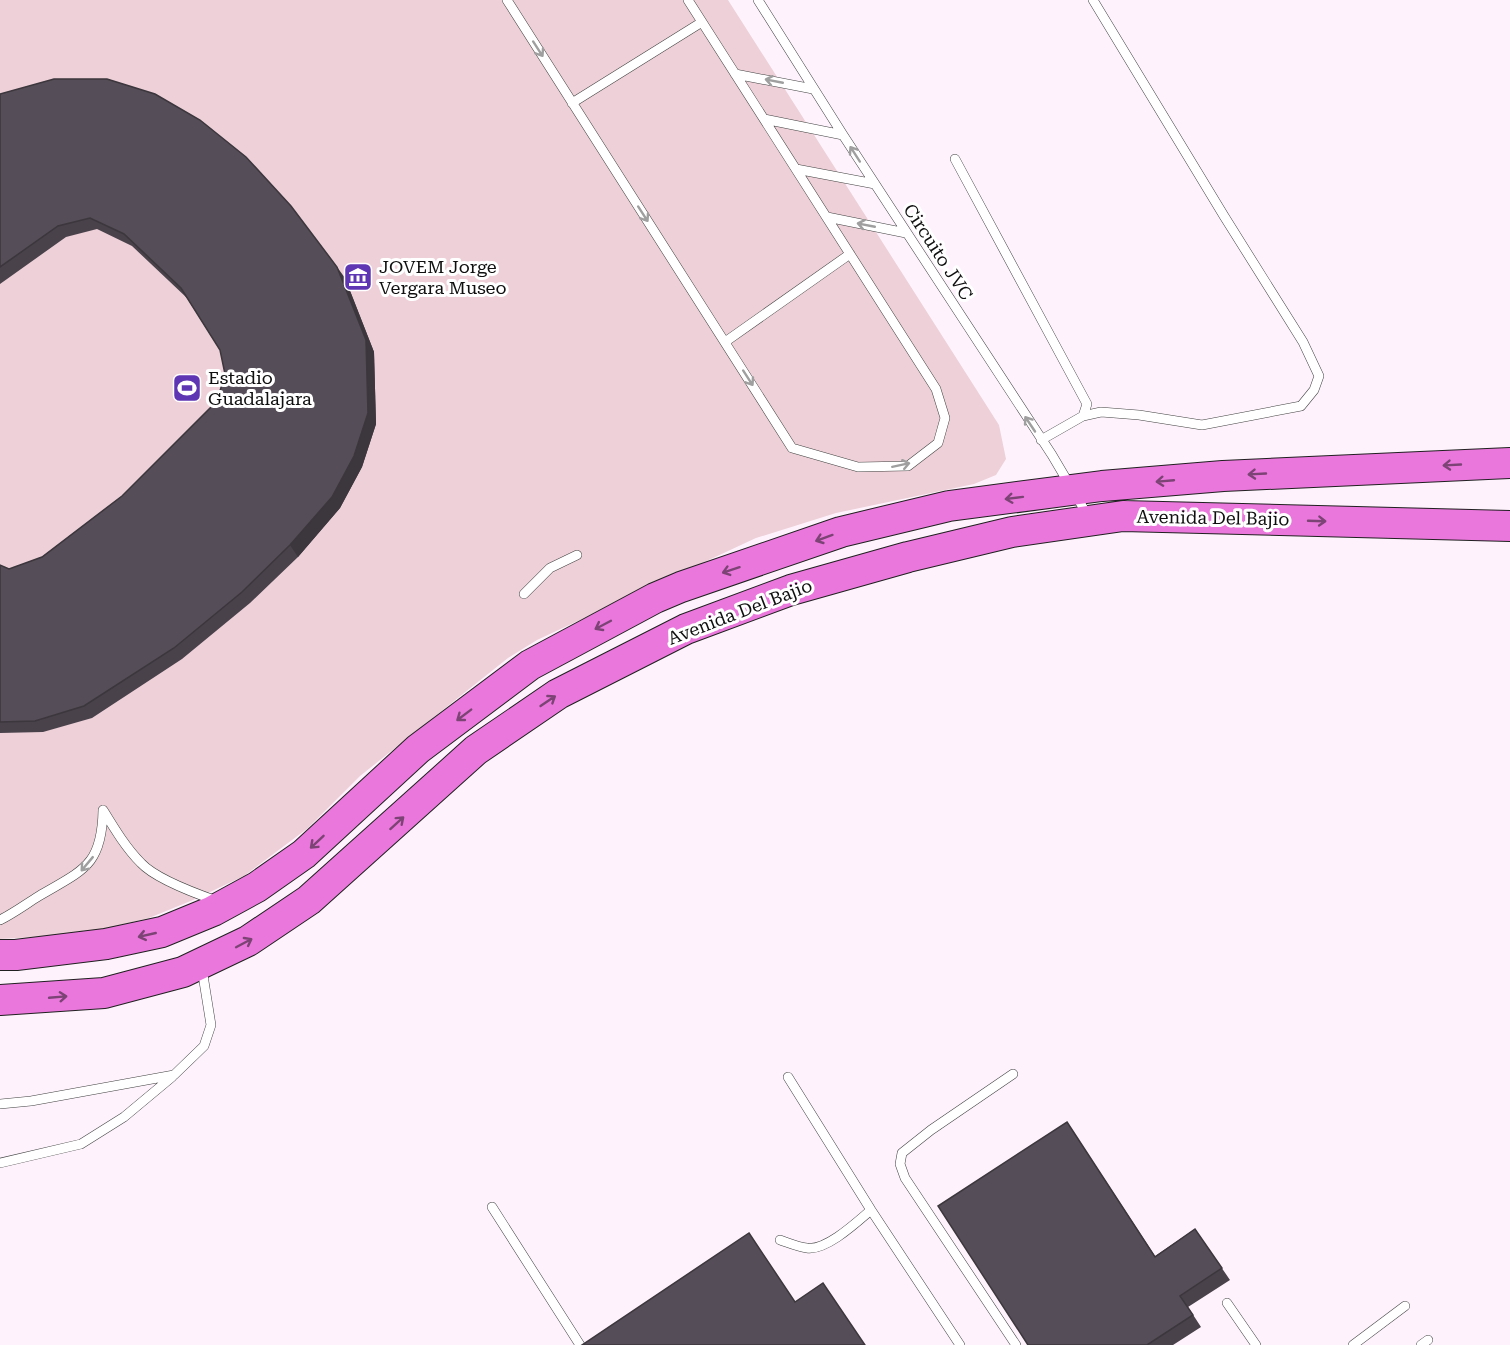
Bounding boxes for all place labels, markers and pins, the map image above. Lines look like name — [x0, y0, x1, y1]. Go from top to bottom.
place label: JOVEM Jorge Vergara Museo — [379, 256, 507, 298]
museum icon: JOVEM Jorge Vergara Museo — [342, 261, 374, 293]
place label: Estadio Guadalajara — [208, 367, 312, 409]
sports icon: Estadio Guadalajara — [171, 372, 203, 404]

